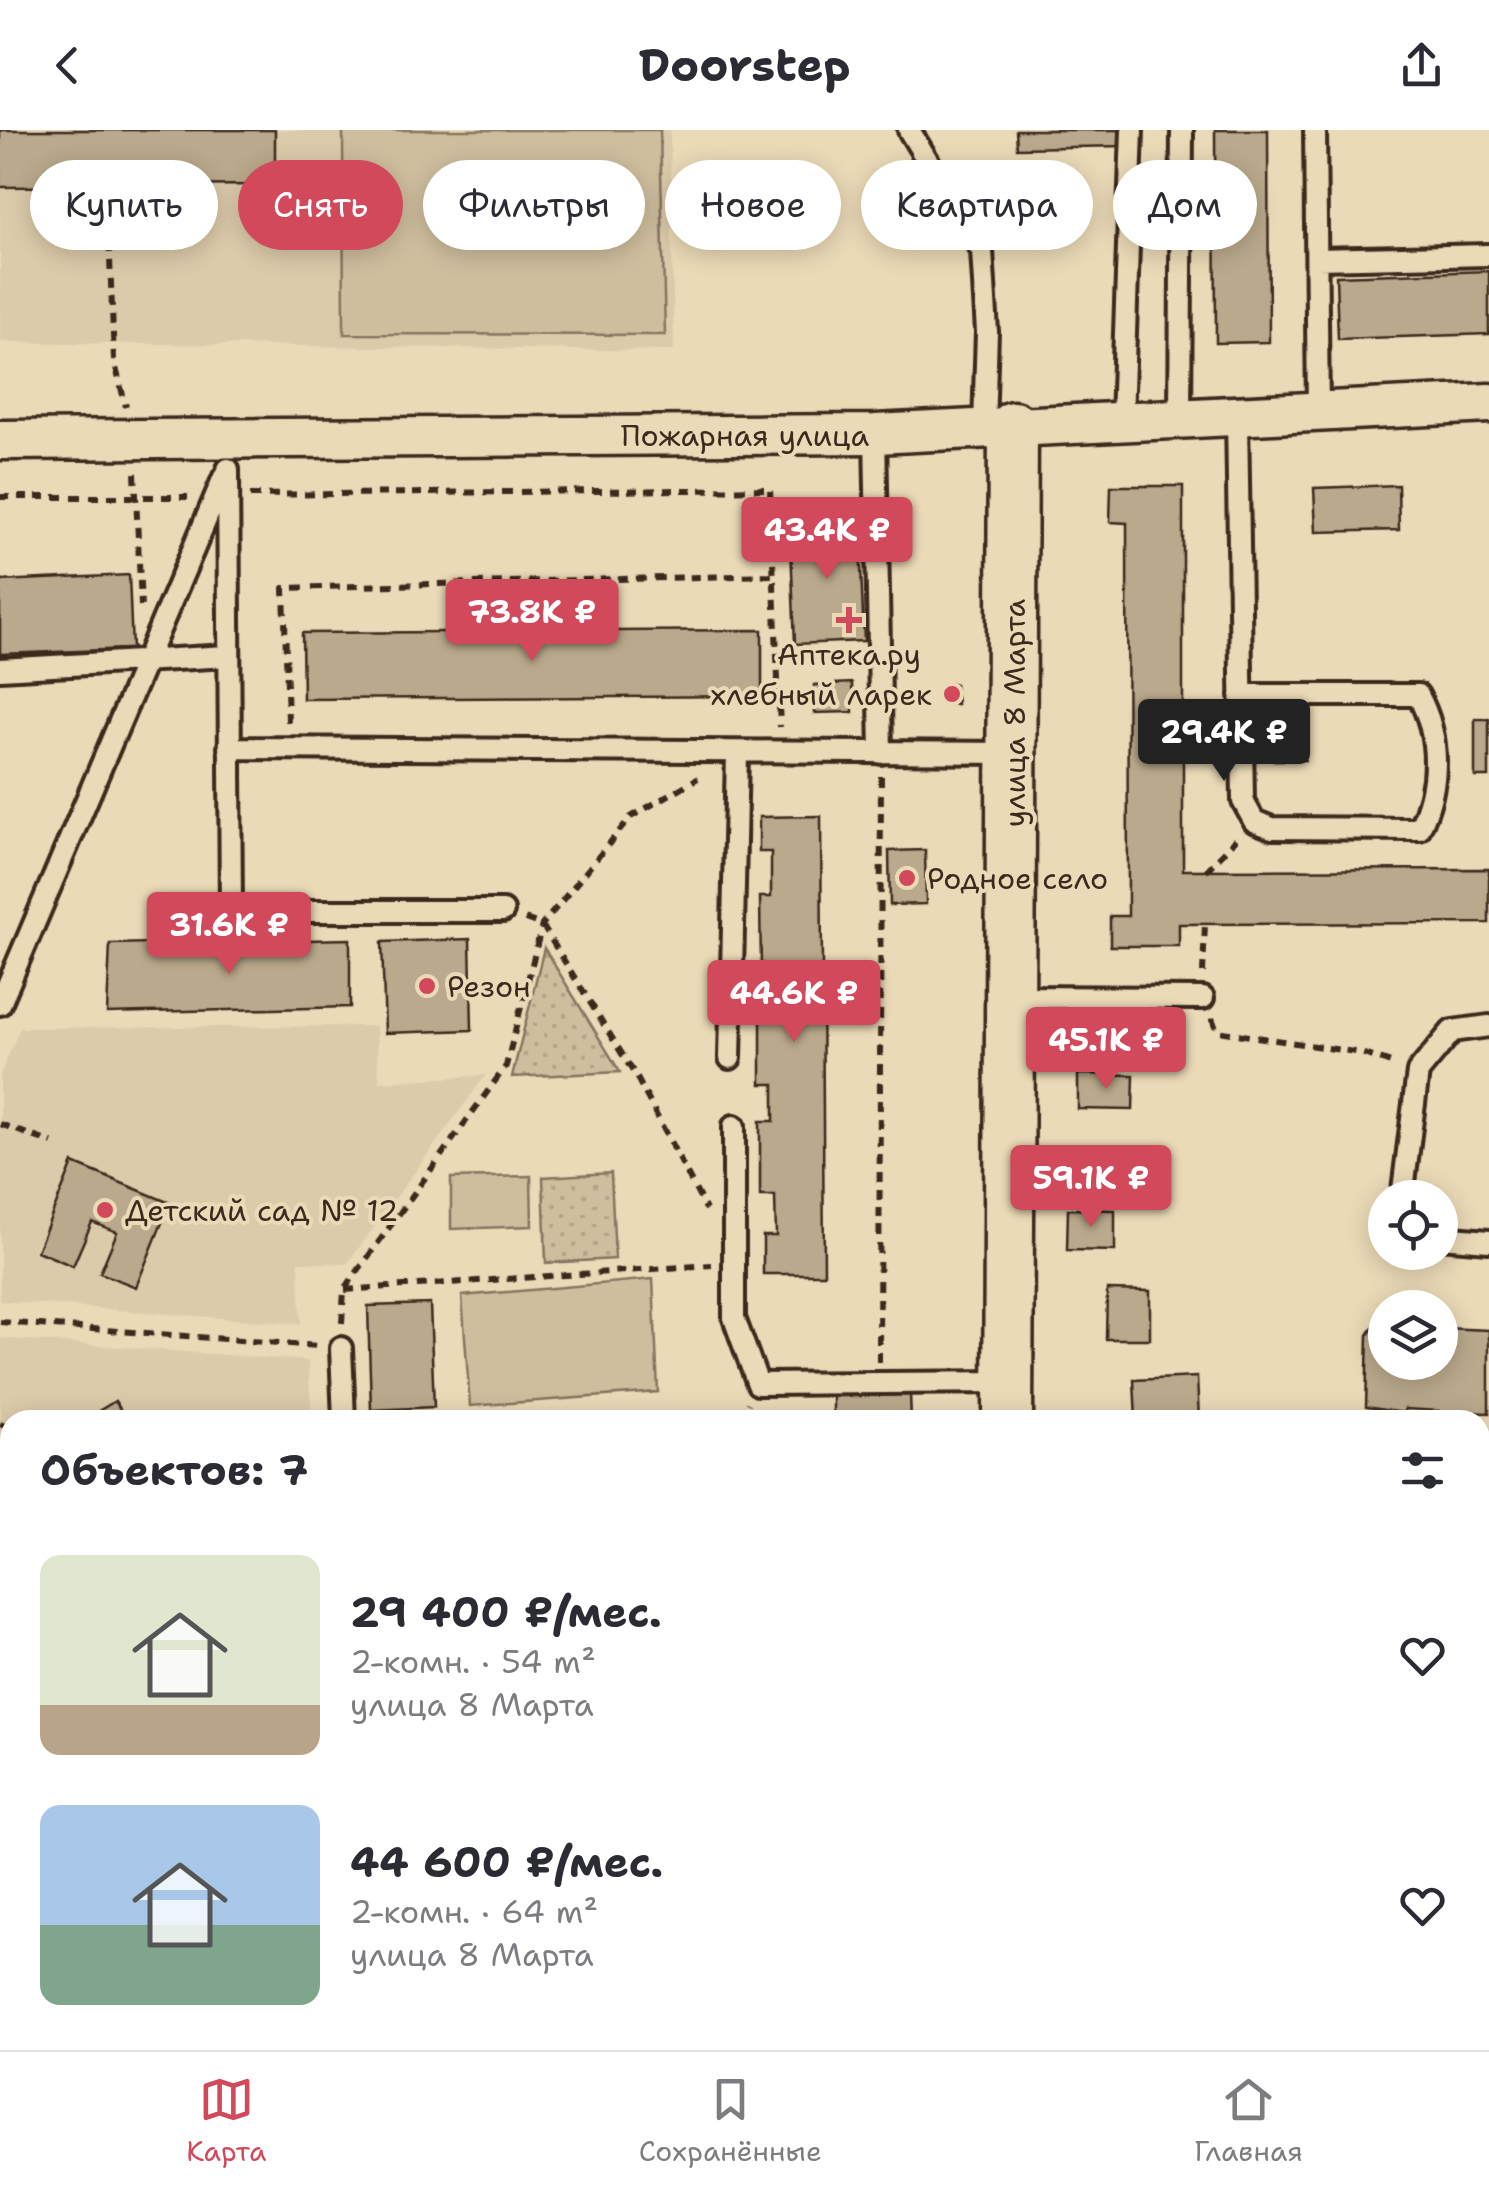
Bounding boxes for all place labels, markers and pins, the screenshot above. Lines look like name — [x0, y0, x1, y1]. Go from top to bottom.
pin: 43.4K ₽ — [735, 497, 919, 582]
pin: 73.8K ₽ — [440, 579, 624, 664]
marker: Аптека.ру — [838, 609, 860, 631]
place label: Аптека.ру — [777, 634, 921, 675]
place label: хлебный ларек — [711, 674, 932, 715]
marker: хлебный ларек — [941, 683, 963, 705]
pin: 29.4K ₽ — [1132, 699, 1316, 784]
place label: Родное село — [927, 858, 1108, 899]
marker: Родное село — [896, 867, 918, 889]
pin: 31.6K ₽ — [137, 892, 321, 977]
pin: 44.6K ₽ — [702, 960, 886, 1045]
place label: Резон — [447, 966, 531, 1007]
marker: Резон — [416, 975, 438, 997]
pin: 45.1K ₽ — [1014, 1007, 1198, 1092]
pin: 59.1K ₽ — [999, 1145, 1183, 1230]
place label: Детский сад № 12 — [125, 1190, 399, 1231]
marker: Детский сад № 12 — [94, 1199, 116, 1221]

